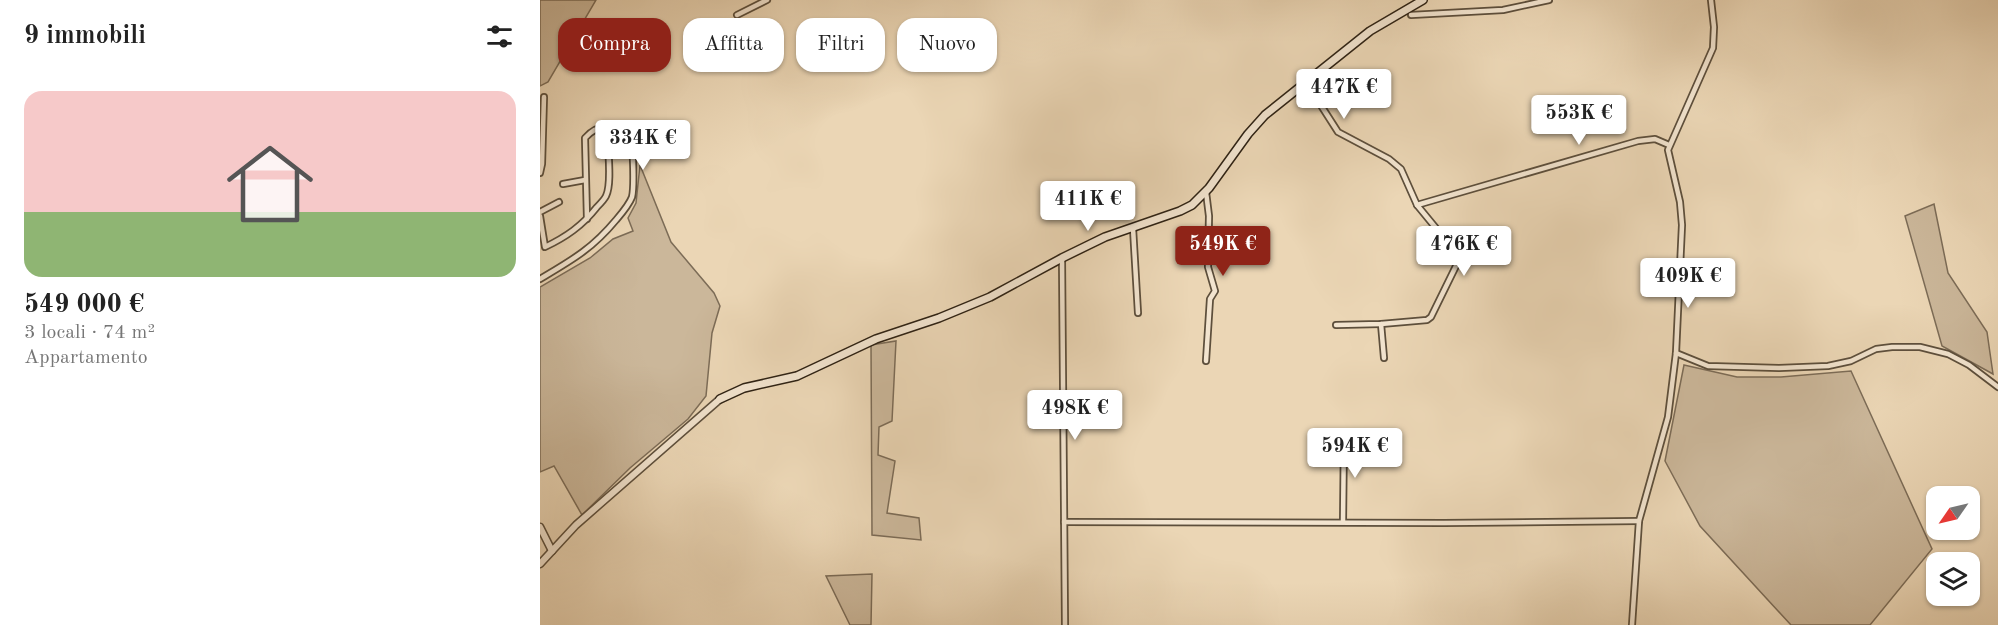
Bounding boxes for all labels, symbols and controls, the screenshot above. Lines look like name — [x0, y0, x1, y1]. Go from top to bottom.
chip: Compra — [558, 18, 671, 72]
chip: Affitta — [683, 18, 784, 72]
chip: Filtri — [796, 18, 885, 72]
chip: Nuovo — [897, 18, 997, 72]
icon: filters — [483, 20, 516, 53]
text: 9 immobili — [24, 23, 146, 49]
pin: 447K € — [1295, 69, 1393, 120]
text: 447K € — [1310, 78, 1378, 98]
pin: 553K € — [1530, 95, 1628, 146]
text: 553K € — [1545, 104, 1613, 124]
pin: 334K € — [594, 120, 692, 171]
text: 334K € — [609, 129, 677, 149]
icon: home — [216, 130, 324, 238]
pin: 411K € — [1039, 181, 1137, 232]
text: 411K € — [1054, 190, 1122, 210]
pin: 549K € — [1174, 226, 1272, 277]
pin: 476K € — [1415, 226, 1513, 277]
text: 549K € — [1189, 235, 1257, 255]
text: 476K € — [1430, 235, 1498, 255]
pin: 409K € — [1639, 258, 1737, 309]
text: 409K € — [1654, 267, 1722, 287]
text: 549 000 € — [24, 292, 144, 318]
text: 3 locali · 74 m² — [24, 323, 155, 343]
text: Appartamento — [24, 348, 148, 368]
pin: 498K € — [1026, 390, 1124, 441]
text: 498K € — [1041, 399, 1109, 419]
pin: 594K € — [1306, 428, 1404, 479]
text: 594K € — [1321, 437, 1389, 457]
north arrow — [1926, 486, 1980, 540]
map controls — [1926, 486, 1980, 606]
button: layers — [1926, 552, 1980, 606]

